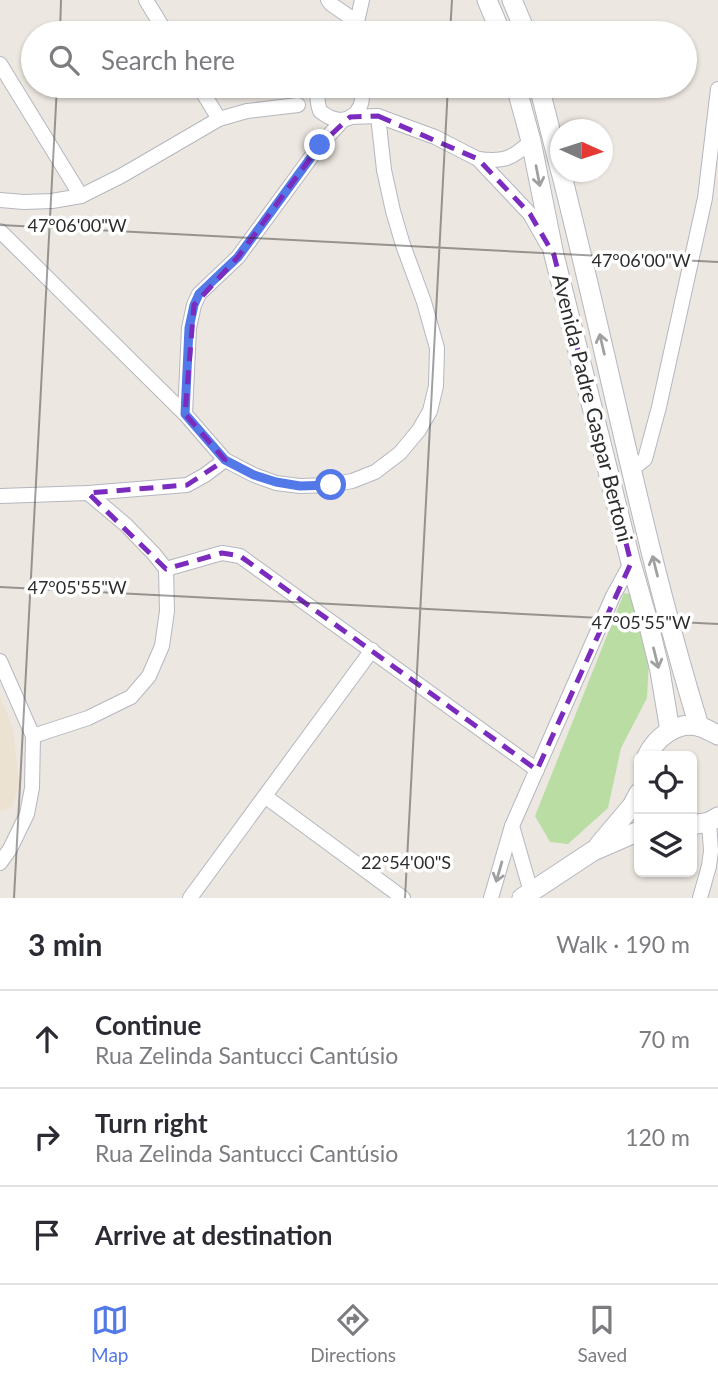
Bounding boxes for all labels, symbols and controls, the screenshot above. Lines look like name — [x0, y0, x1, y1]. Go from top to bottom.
search box — [21, 21, 697, 98]
icon: search — [45, 41, 83, 79]
text: Search here — [101, 44, 235, 76]
north arrow — [550, 119, 613, 182]
route end — [304, 129, 335, 160]
one-way arrow — [531, 164, 545, 187]
text: 47°06'00"W — [27, 214, 127, 236]
text: 47°06'00"W — [591, 249, 691, 271]
street label: Avenida Padre Gaspar Bertoni — [548, 271, 639, 544]
one-way arrow — [594, 334, 607, 356]
route start — [315, 469, 346, 500]
one-way arrow — [648, 555, 661, 577]
text: 47°05'55"W — [27, 576, 127, 598]
text: 47°05'55"W — [591, 611, 691, 633]
one-way arrow — [650, 646, 664, 669]
map controls — [634, 751, 697, 877]
button: locate — [634, 751, 697, 814]
button: layers — [634, 814, 697, 877]
text: 22°54'00"S — [361, 851, 451, 873]
one-way arrow — [491, 861, 504, 883]
text: 3 min — [28, 926, 102, 962]
text: Walk · 190 m — [556, 930, 690, 958]
text: Continue — [95, 1009, 201, 1041]
icon: ahead — [28, 1020, 66, 1058]
text: 70 m — [639, 1025, 690, 1053]
text: Rua Zelinda Santucci Cantúsio — [95, 1041, 398, 1069]
text: Turn right — [95, 1107, 208, 1139]
icon: right — [28, 1118, 66, 1156]
text: 120 m — [625, 1123, 690, 1151]
text: Rua Zelinda Santucci Cantúsio — [95, 1139, 398, 1167]
icon: arrive — [28, 1216, 66, 1254]
text: Arrive at destination — [95, 1219, 332, 1251]
tab: Map — [91, 1301, 129, 1366]
tab: Directions — [310, 1301, 396, 1366]
tab: Saved — [578, 1301, 627, 1366]

